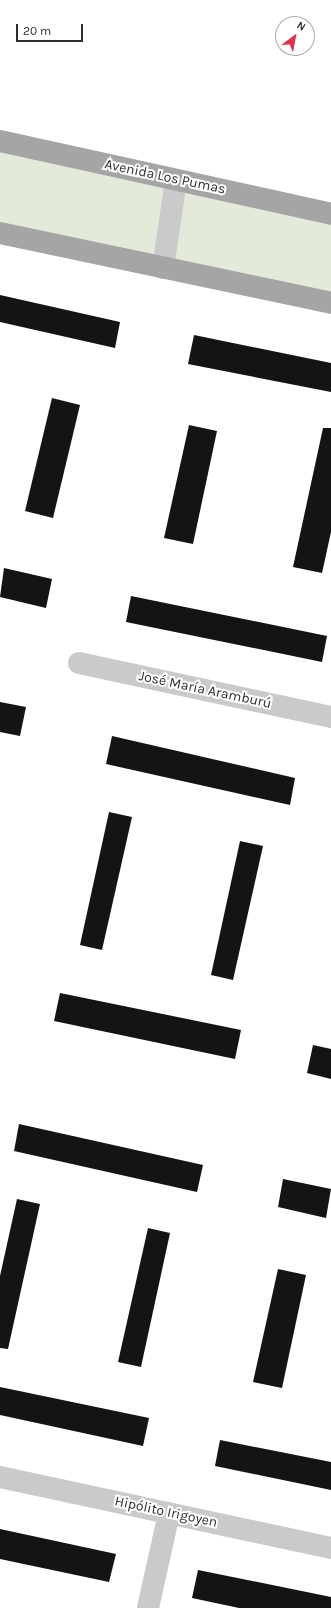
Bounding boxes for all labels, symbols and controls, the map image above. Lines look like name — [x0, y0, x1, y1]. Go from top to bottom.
scale bar — [18, 16, 85, 42]
north arrow — [275, 16, 315, 56]
text: N — [294, 19, 308, 34]
text: 20 m — [23, 24, 51, 38]
street label: Avenida Los Pumas — [103, 156, 227, 198]
street label: José María Aramburú — [137, 668, 273, 712]
street label: Hipólito Irigoyen — [113, 1493, 219, 1531]

